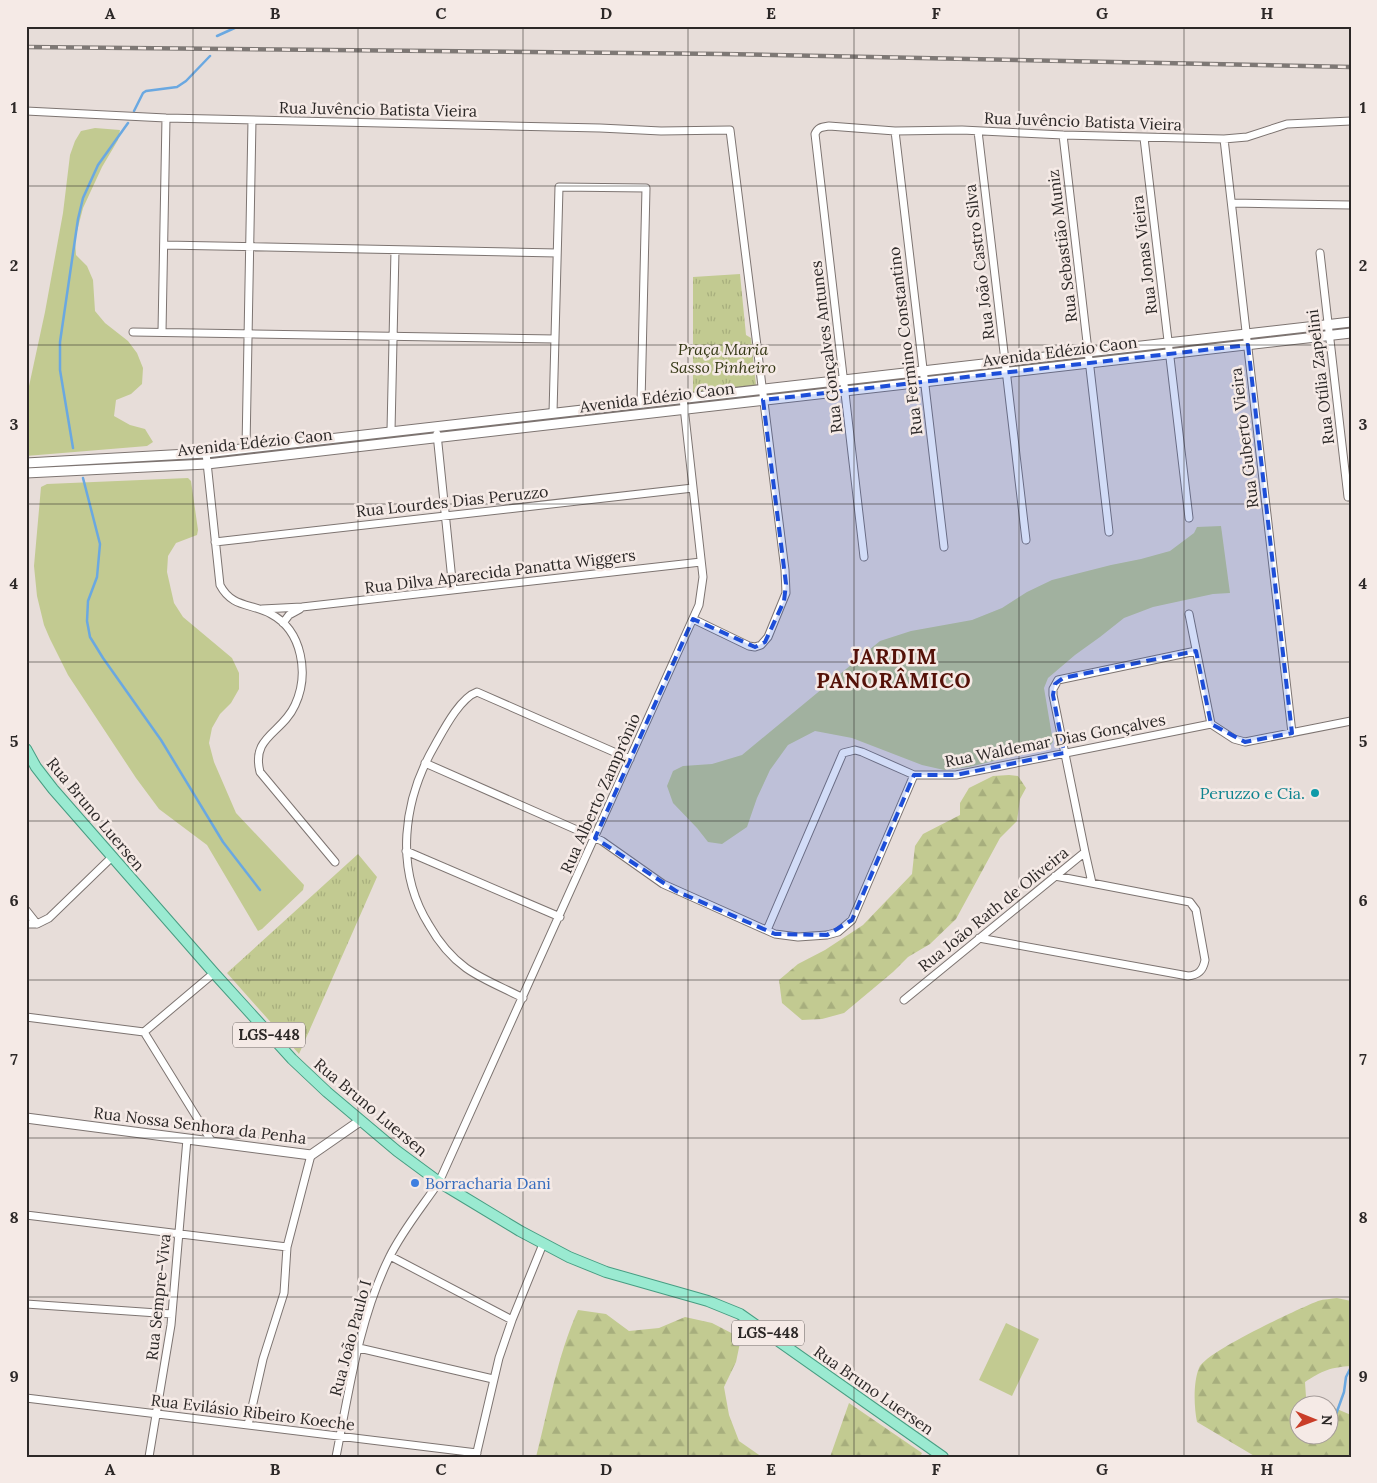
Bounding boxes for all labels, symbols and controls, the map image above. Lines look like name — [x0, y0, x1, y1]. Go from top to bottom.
text: A — [105, 3, 116, 23]
text: B — [270, 3, 281, 23]
text: C — [435, 3, 447, 23]
text: D — [600, 3, 612, 23]
text: E — [766, 3, 776, 23]
text: F — [931, 3, 941, 23]
text: G — [1096, 3, 1108, 23]
text: H — [1261, 3, 1274, 23]
text: 1 — [11, 97, 17, 117]
street label: Rua Juvêncio Batista Vieira — [279, 97, 477, 121]
text: 1 — [1360, 97, 1366, 117]
street label: Rua Juvêncio Batista Vieira — [984, 108, 1182, 134]
street label: Rua Sebastião Muniz — [1043, 168, 1081, 324]
street label: Rua João Castro Silva — [960, 183, 998, 341]
street label: Rua Jonas Vieira — [1127, 194, 1161, 316]
street label: Rua Fermino Constantino — [884, 246, 926, 436]
text: 2 — [10, 255, 18, 275]
text: 2 — [1359, 255, 1367, 275]
street label: Rua Gonçalves Antunes — [805, 260, 847, 434]
street label: Rua Otília Zapelini — [1302, 308, 1338, 446]
street label: Avenida Edézio Caon — [981, 332, 1139, 371]
park label: Praça Maria Sasso Pinheiro — [670, 339, 776, 377]
street label: Rua Guberto Vieira — [1225, 367, 1263, 509]
street label: Avenida Edézio Caon — [578, 378, 736, 417]
text: 3 — [10, 414, 19, 434]
text: 3 — [1359, 414, 1368, 434]
street label: Avenida Edézio Caon — [176, 424, 334, 460]
street label: Rua Lourdes Dias Peruzzo — [355, 481, 549, 521]
street label: Rua Dilva Aparecida Panatta Wiggers — [363, 544, 637, 598]
text: 4 — [10, 573, 19, 593]
text: 4 — [1359, 573, 1368, 593]
district label: JARDIM PANORÂMICO — [816, 643, 972, 694]
street label: Rua Waldemar Dias Gonçalves — [943, 709, 1167, 771]
street label: Rua Alberto Zamprônio — [556, 710, 644, 876]
text: 5 — [10, 731, 19, 751]
text: 5 — [1359, 731, 1368, 751]
street label: Rua Bruno Luersen — [43, 753, 149, 875]
place label: Peruzzo e Cia. — [1200, 783, 1305, 803]
marker: Peruzzo e Cia. — [1309, 787, 1321, 799]
street label: Rua João Rath de Oliveira — [914, 842, 1072, 976]
text: 6 — [9, 890, 19, 910]
text: 6 — [1358, 890, 1368, 910]
road number: LGS-448 — [233, 1022, 305, 1048]
text: 7 — [10, 1049, 18, 1069]
text: 7 — [1359, 1049, 1367, 1069]
street label: Rua Bruno Luersen — [310, 1054, 432, 1160]
street label: Rua Nossa Senhora da Penha — [92, 1102, 308, 1148]
place label: Borracharia Dani — [425, 1173, 551, 1193]
marker: Borracharia Dani — [409, 1177, 421, 1189]
text: 8 — [9, 1207, 19, 1227]
text: 8 — [1358, 1207, 1368, 1227]
street label: Rua Sempre-Viva — [141, 1233, 175, 1361]
street label: Rua João Paulo I — [325, 1278, 375, 1398]
road number: LGS-448 — [732, 1320, 804, 1346]
street label: Rua Bruno Luersen — [810, 1341, 938, 1439]
text: 9 — [9, 1366, 19, 1386]
text: 9 — [1358, 1366, 1368, 1386]
street label: Rua Evilásio Ribeiro Koeche — [150, 1390, 356, 1434]
north arrow — [1290, 1396, 1340, 1446]
text: N — [1318, 1415, 1336, 1426]
text: A — [105, 1459, 116, 1479]
text: B — [270, 1459, 281, 1479]
text: C — [435, 1459, 447, 1479]
text: D — [600, 1459, 612, 1479]
text: E — [766, 1459, 776, 1479]
text: F — [931, 1459, 941, 1479]
text: G — [1096, 1459, 1108, 1479]
text: H — [1261, 1459, 1274, 1479]

